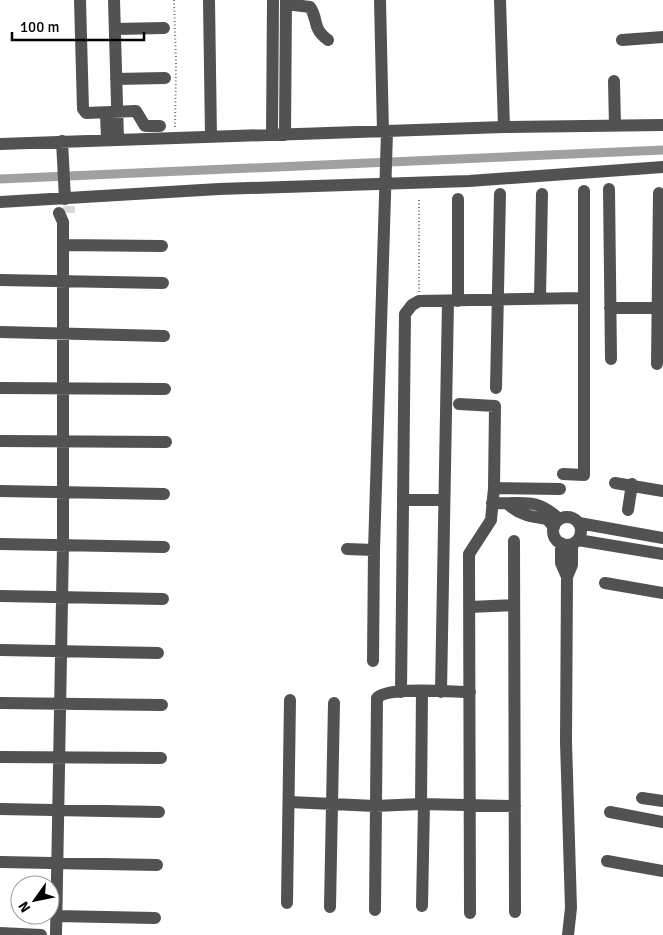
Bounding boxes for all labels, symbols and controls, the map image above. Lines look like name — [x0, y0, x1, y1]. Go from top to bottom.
scale bar — [12, 10, 145, 42]
text: 100 m — [20, 18, 60, 36]
north arrow — [10, 875, 60, 925]
text: N — [15, 898, 34, 916]

